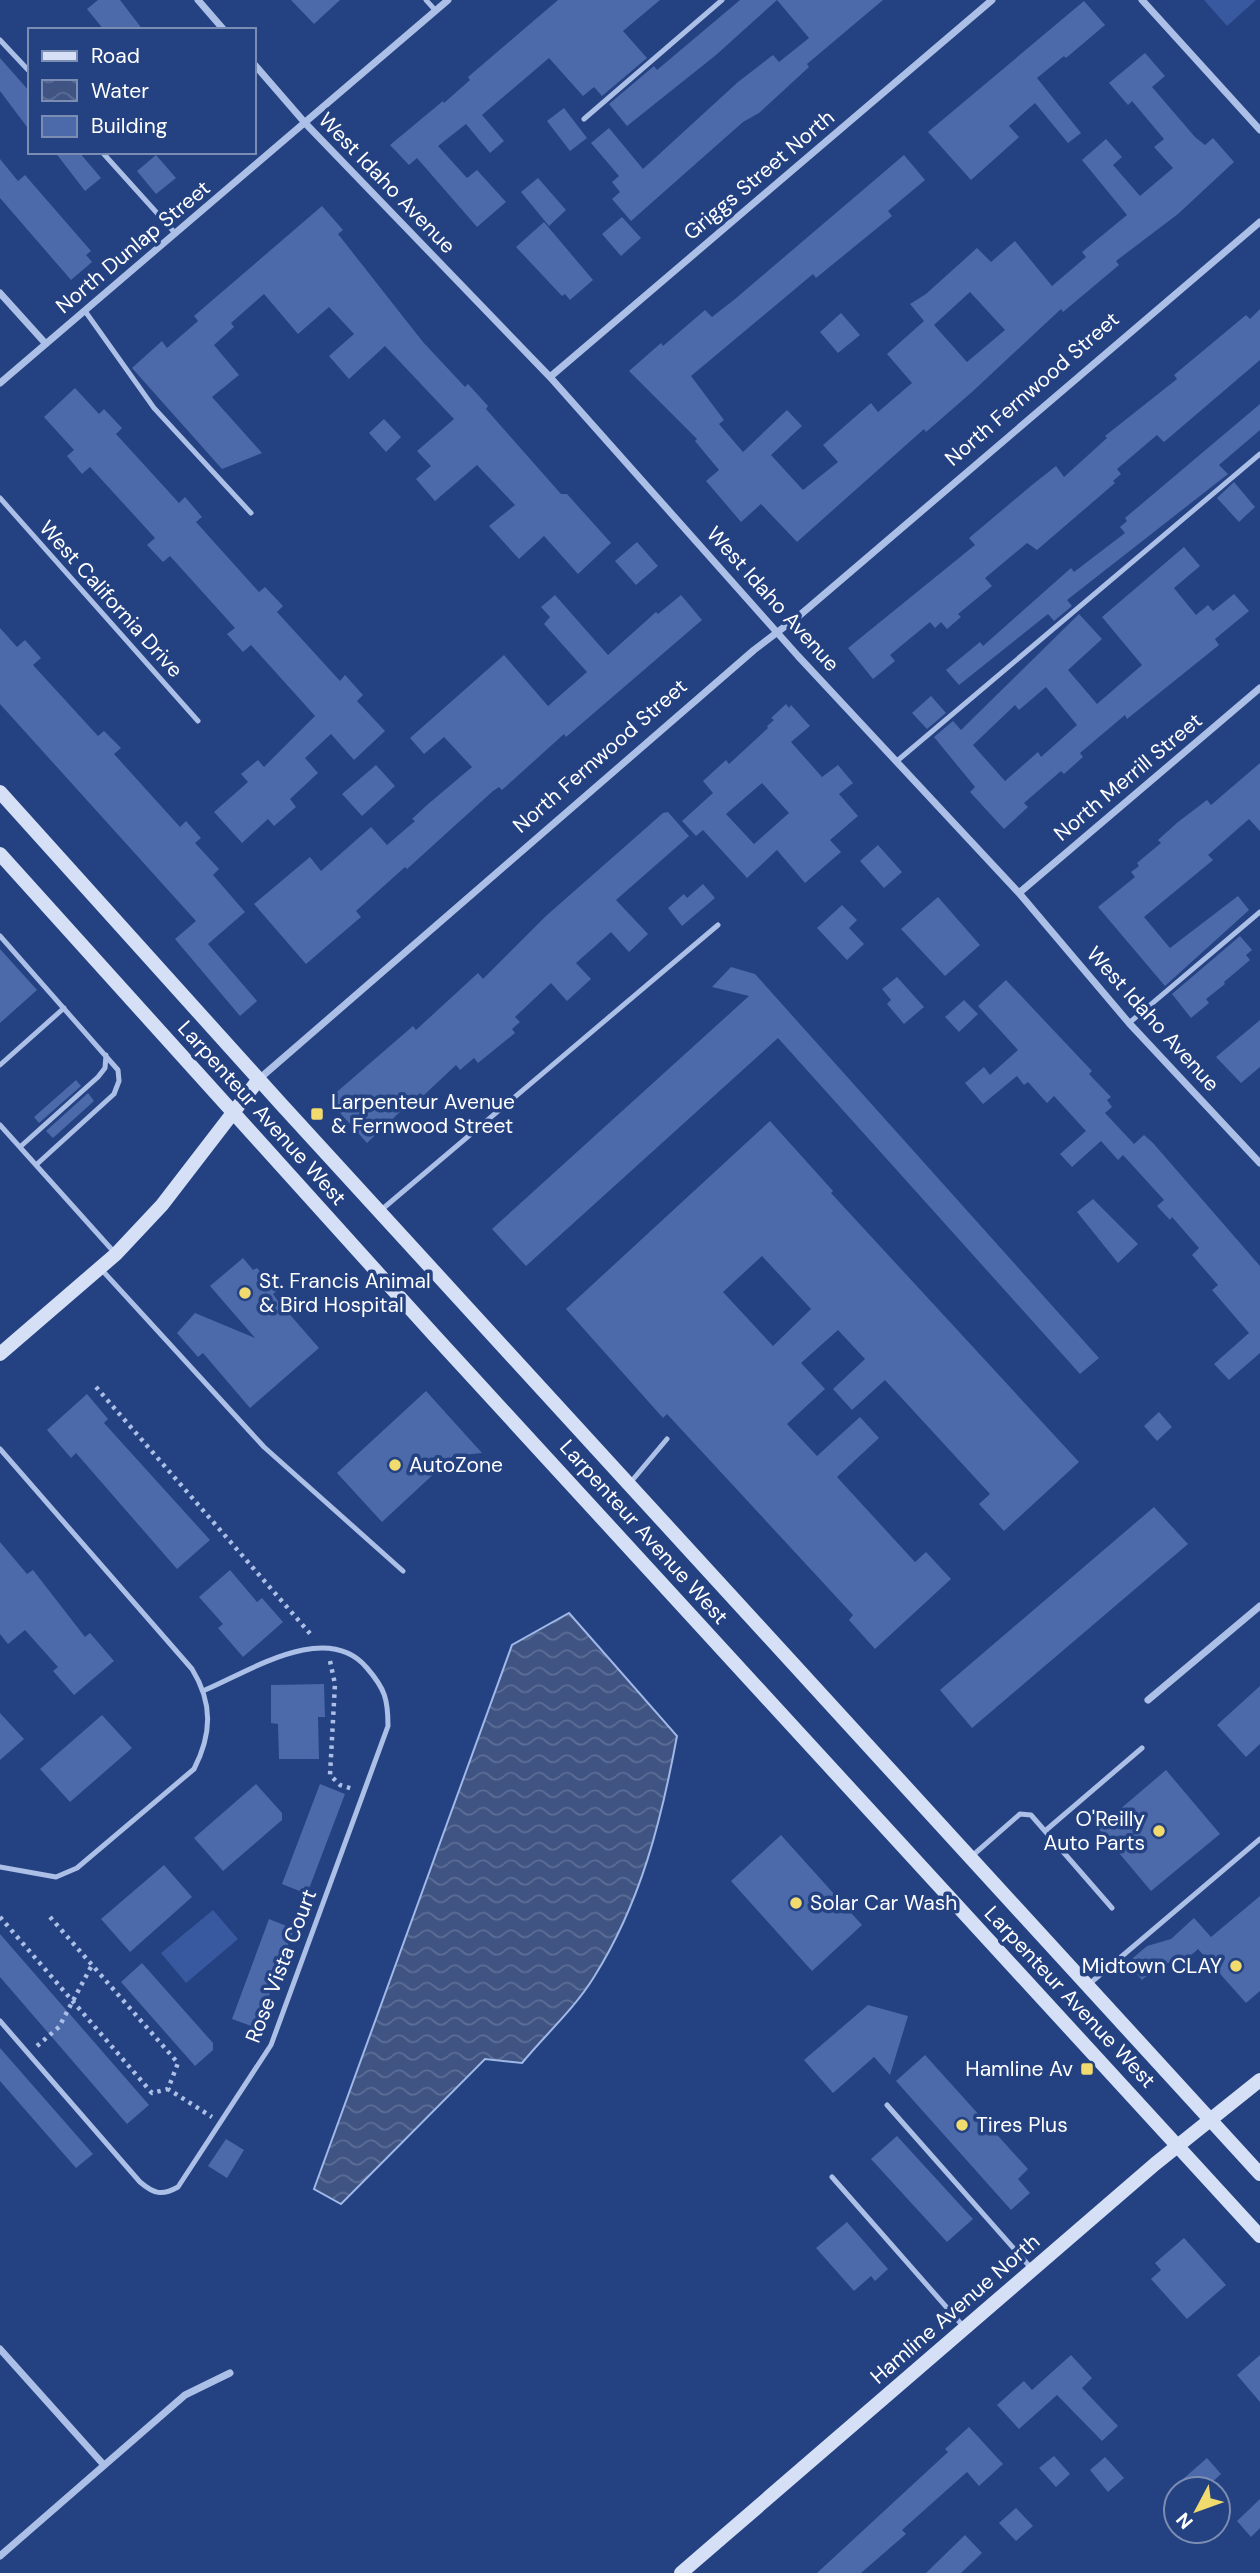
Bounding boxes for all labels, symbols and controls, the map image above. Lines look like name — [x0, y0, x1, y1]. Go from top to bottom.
legend — [28, 28, 256, 154]
text: Road — [91, 42, 140, 70]
text: Water — [91, 77, 149, 105]
street label: Griggs Street North — [678, 104, 840, 246]
street label: West Idaho Avenue — [312, 106, 462, 260]
text: Building — [91, 112, 168, 140]
street label: North Dunlap Street — [50, 174, 216, 320]
street label: North Fernwood Street — [939, 306, 1125, 472]
street label: West California Drive — [33, 515, 189, 684]
street label: West Idaho Avenue — [700, 520, 846, 678]
street label: North Fernwood Street — [507, 673, 693, 839]
street label: North Merrill Street — [1048, 707, 1208, 847]
street label: West Idaho Avenue — [1080, 940, 1226, 1098]
street label: Larpenteur Avenue West — [172, 1015, 352, 1211]
place label: Larpenteur Avenue & Fernwood Street — [331, 1088, 515, 1140]
marker: Larpenteur Avenue & Fernwood Street — [309, 1106, 325, 1122]
place label: St. Francis Animal & Bird Hospital — [259, 1267, 431, 1319]
marker: St. Francis Animal & Bird Hospital — [237, 1285, 253, 1301]
street label: Larpenteur Avenue West — [554, 1434, 734, 1630]
place label: AutoZone — [409, 1451, 503, 1479]
marker: AutoZone — [387, 1457, 403, 1473]
place label: O'Reilly Auto Parts — [1044, 1805, 1145, 1857]
marker: O'Reilly Auto Parts — [1151, 1823, 1167, 1839]
street label: Rose Vista Court — [239, 1885, 323, 2047]
place label: Solar Car Wash — [810, 1889, 957, 1917]
marker: Solar Car Wash — [788, 1895, 804, 1911]
street label: Larpenteur Avenue West — [978, 1900, 1162, 2094]
place label: Midtown CLAY — [1082, 1952, 1222, 1980]
marker: Midtown CLAY — [1228, 1958, 1244, 1974]
place label: Hamline Av — [965, 2055, 1073, 2083]
marker: Hamline Av — [1079, 2061, 1095, 2077]
place label: Tires Plus — [976, 2111, 1068, 2139]
marker: Tires Plus — [954, 2117, 970, 2133]
street label: Hamline Avenue North — [864, 2228, 1046, 2390]
north arrow — [1162, 2475, 1232, 2545]
text: N — [1171, 2507, 1199, 2534]

